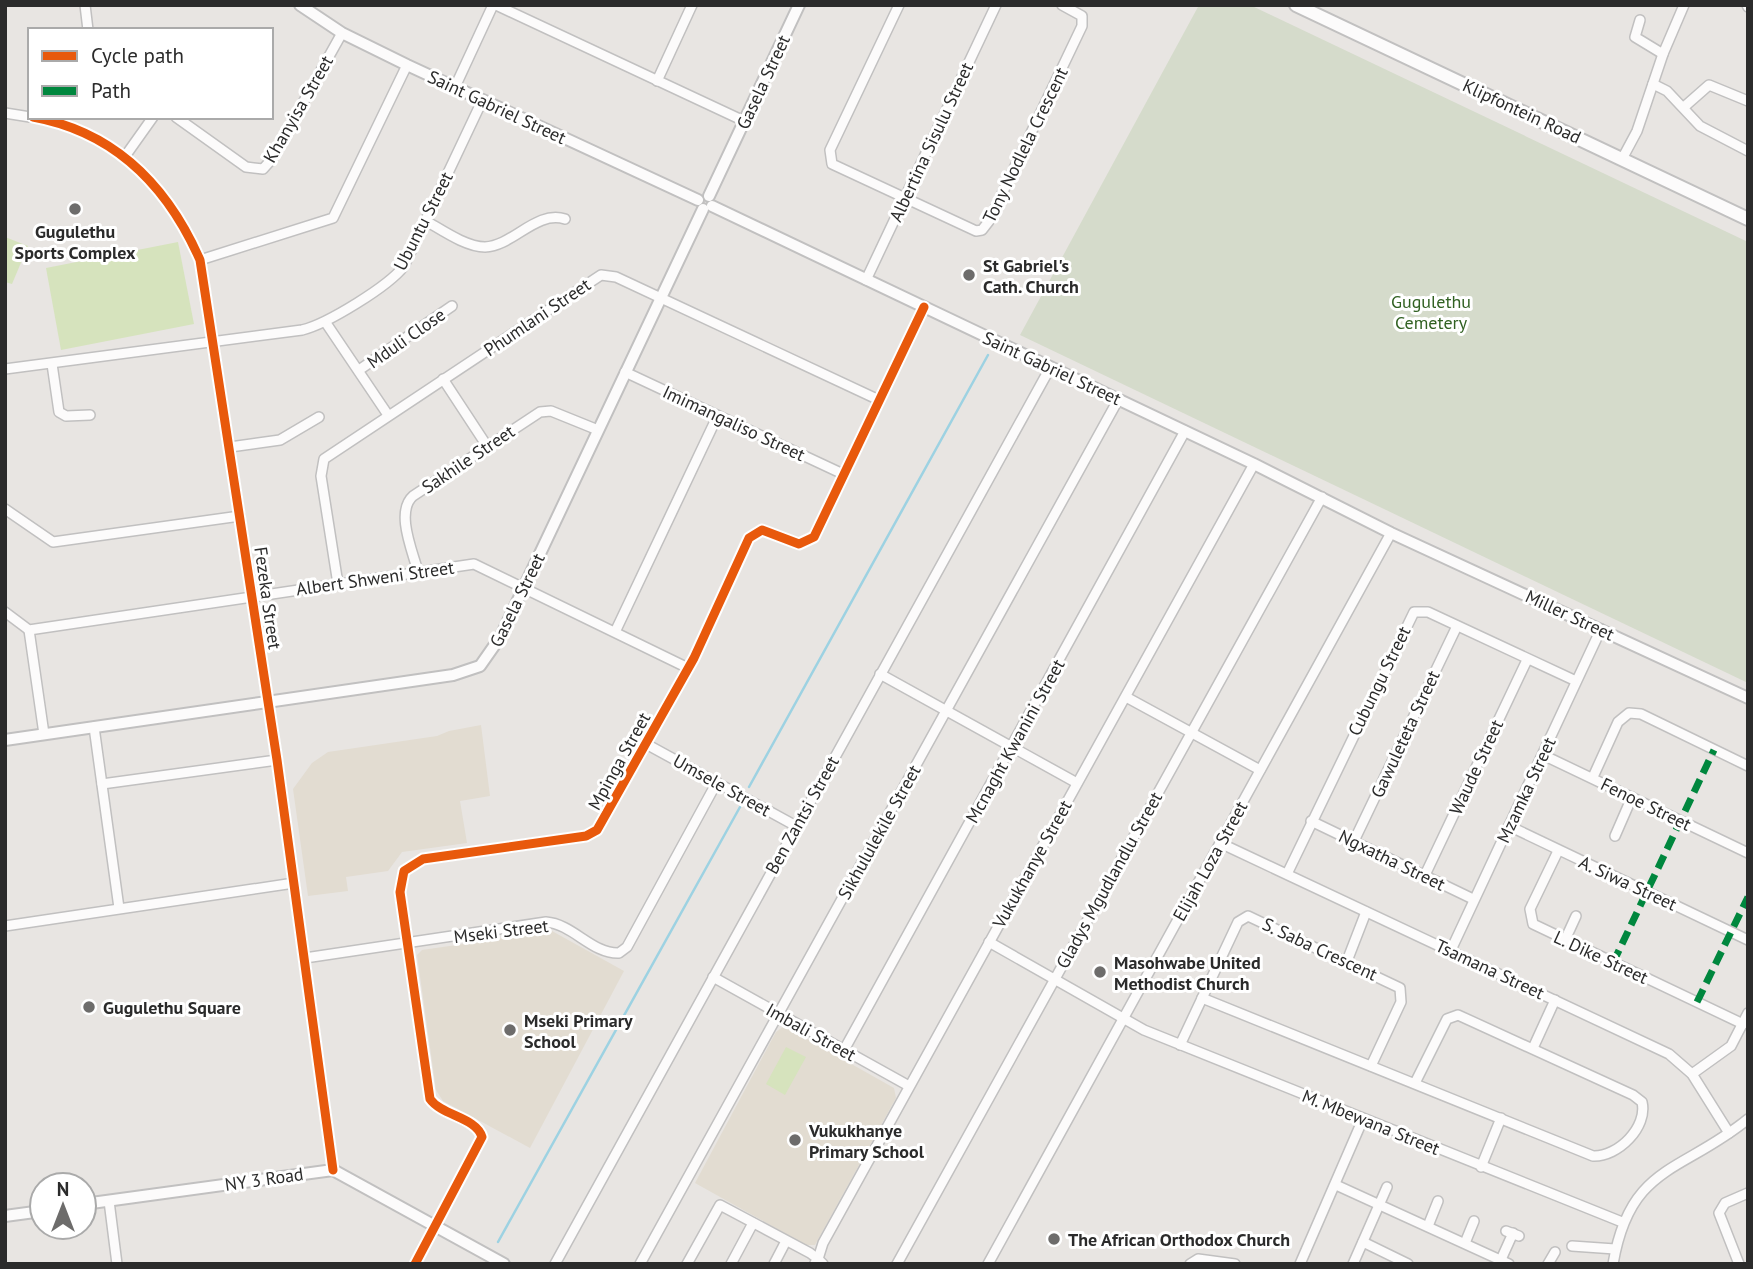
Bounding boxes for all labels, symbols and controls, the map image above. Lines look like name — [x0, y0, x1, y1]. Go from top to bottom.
legend — [28, 28, 273, 119]
street label: Gasela Street — [731, 31, 795, 133]
text: Cycle path — [91, 42, 184, 69]
street label: Khanyisa Street — [258, 51, 338, 167]
street label: Albertina Sisulu Street — [884, 59, 978, 225]
street label: Tony Nodlela Crescent — [977, 63, 1073, 227]
street label: Saint Gabriel Street — [424, 65, 570, 149]
street label: Klipfontein Road — [1459, 73, 1585, 149]
text: Path — [91, 77, 131, 104]
street label: Ubuntu Street — [388, 168, 458, 274]
marker: Gugulethu Sports Complex — [67, 201, 83, 217]
place label: Gugulethu Sports Complex — [15, 220, 136, 264]
place label: St Gabriel's Cath. Church — [983, 254, 1079, 298]
marker: St Gabriel's Cath. Church — [961, 267, 977, 283]
street label: Phumlani Street — [479, 273, 595, 361]
park label: Gugulethu Cemetery — [1391, 290, 1471, 334]
street label: Mduli Close — [362, 303, 450, 373]
street label: Saint Gabriel Street — [979, 326, 1125, 410]
street label: Imimangaliso Street — [659, 380, 809, 466]
street label: Sakhile Street — [417, 420, 519, 498]
street label: Fezeka Street — [249, 545, 287, 651]
street label: Gasela Street — [484, 549, 550, 651]
street label: Albert Shweni Street — [295, 556, 455, 600]
street label: Miller Street — [1522, 584, 1618, 646]
street label: Cubungu Street — [1343, 622, 1415, 740]
street label: Mcnaght Kwanini Street — [960, 655, 1070, 827]
street label: Gawuleteta Street — [1365, 667, 1445, 801]
street label: Mpinga Street — [583, 708, 655, 814]
street label: Waude Street — [1444, 716, 1508, 818]
street label: Mzamka Street — [1491, 733, 1561, 847]
street label: Umsele Street — [669, 749, 775, 821]
street label: Ben Zantsi Street — [760, 752, 844, 878]
street label: Sikhululekile Street — [832, 761, 926, 903]
street label: Fenoe Street — [1597, 772, 1695, 836]
street label: Gladys Mgudlandlu Street — [1051, 788, 1167, 972]
street label: Vukukhanye Street — [987, 796, 1077, 933]
street label: Elijah Loza Street — [1168, 797, 1252, 925]
street label: Ngxatha Street — [1335, 824, 1449, 896]
street label: A. Siwa Street — [1575, 850, 1681, 916]
street label: S. Saba Crescent — [1259, 912, 1381, 986]
street label: Mseki Street — [452, 914, 550, 948]
street label: L. Dike Street — [1550, 925, 1652, 989]
street label: Tsamana Street — [1432, 934, 1548, 1004]
place label: Masohwabe United Methodist Church — [1114, 951, 1261, 995]
marker: Masohwabe United Methodist Church — [1092, 964, 1108, 980]
place label: Gugulethu Square — [103, 996, 241, 1019]
street label: Imbali Street — [762, 998, 860, 1066]
marker: Gugulethu Square — [81, 999, 97, 1015]
place label: Mseki Primary School — [524, 1009, 633, 1053]
marker: Mseki Primary School — [502, 1022, 518, 1038]
street label: M. Mbewana Street — [1299, 1084, 1443, 1160]
place label: Vukukhanye Primary School — [808, 1119, 925, 1163]
marker: Vukukhanye Primary School — [787, 1132, 803, 1148]
street label: NY 3 Road — [223, 1162, 305, 1196]
north arrow — [28, 1171, 98, 1241]
text: N — [57, 1177, 69, 1201]
place label: The African Orthodox Church — [1068, 1228, 1290, 1251]
marker: The African Orthodox Church — [1046, 1231, 1062, 1247]

